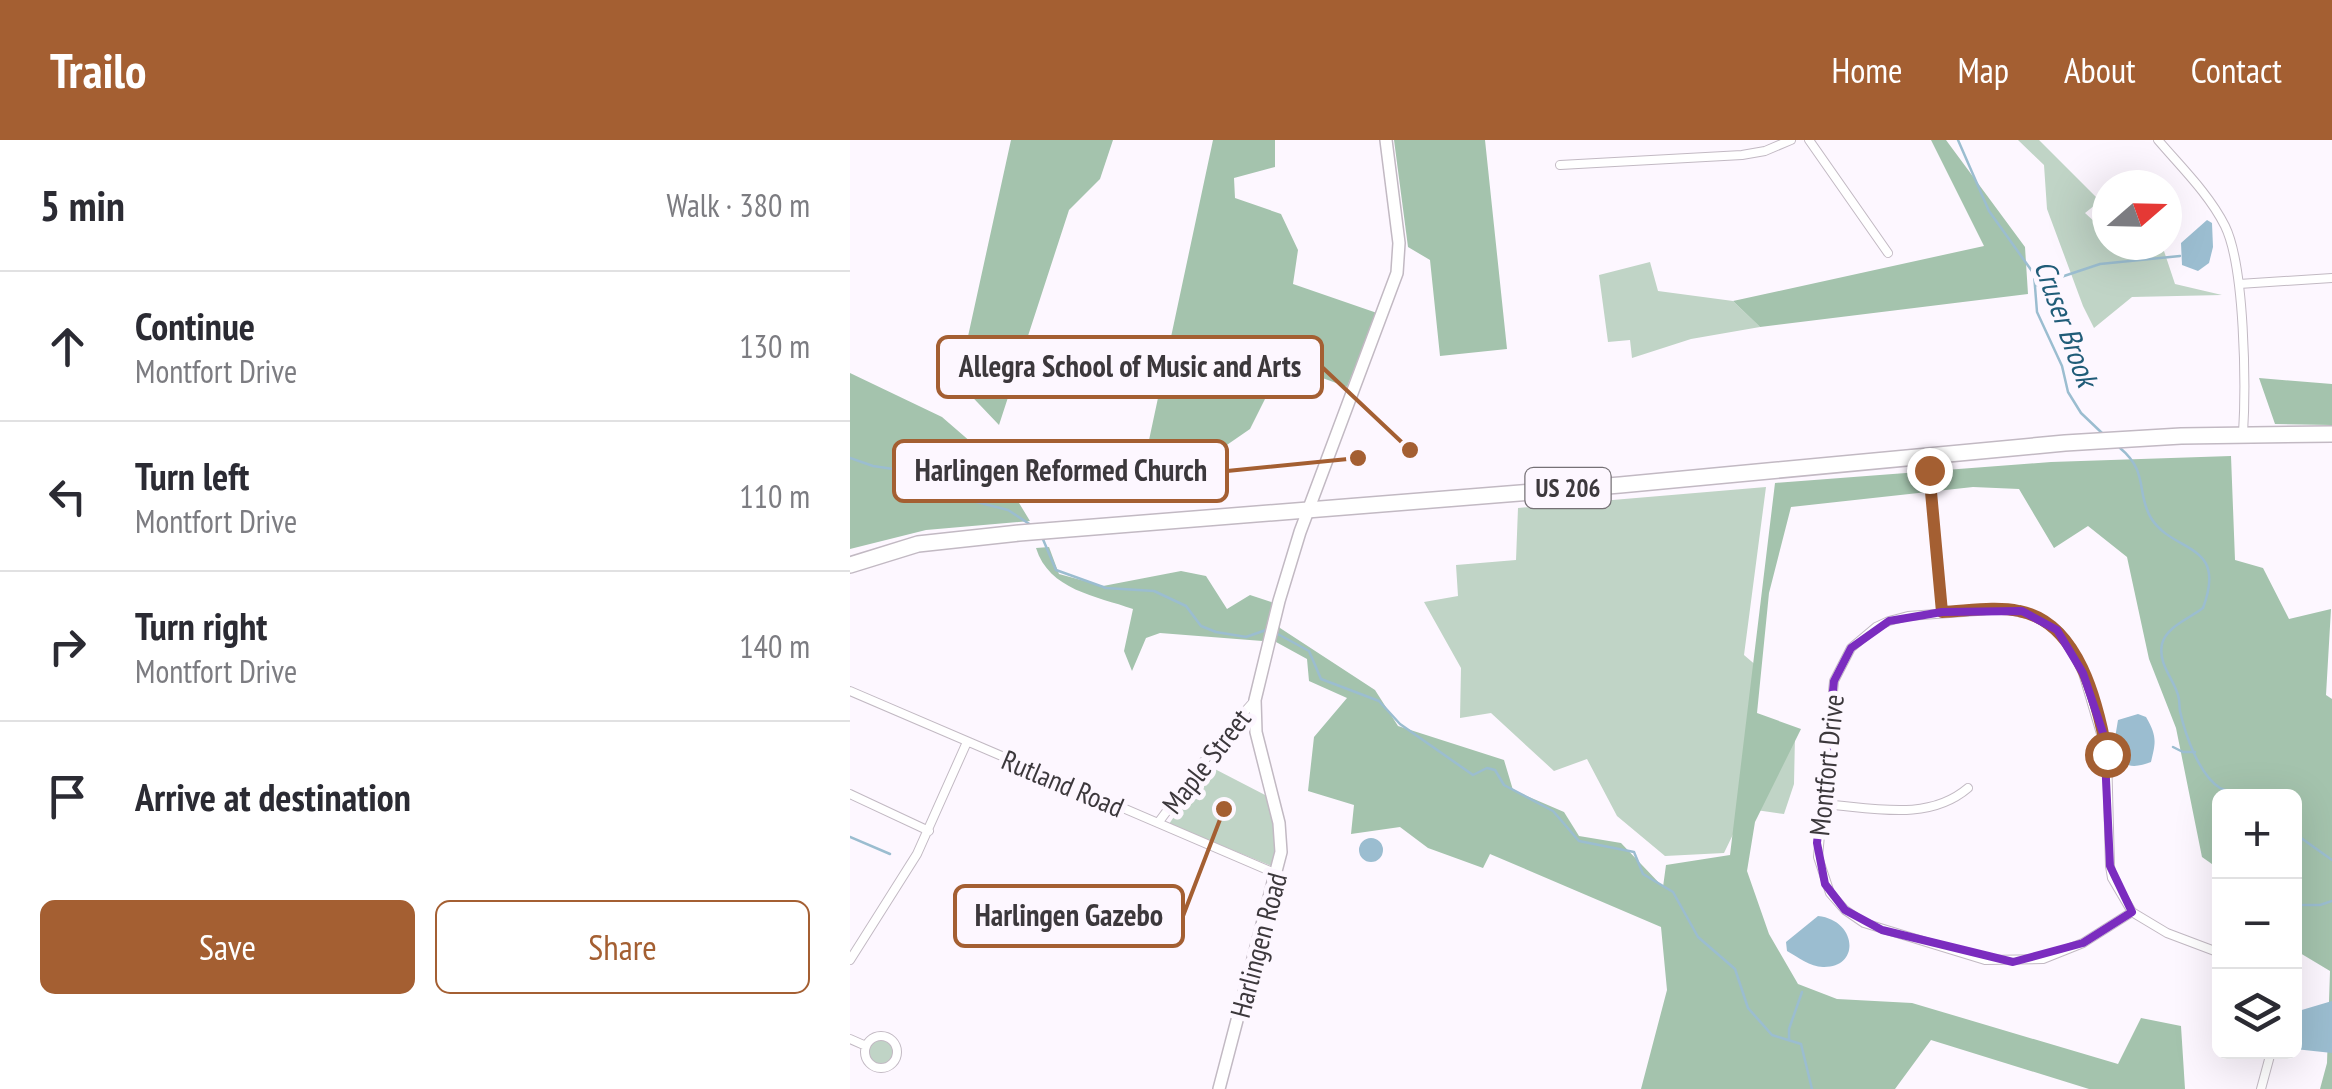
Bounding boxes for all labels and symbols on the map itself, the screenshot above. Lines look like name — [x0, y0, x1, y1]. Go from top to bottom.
north arrow — [2092, 170, 2182, 260]
water label: Cruser Brook — [2026, 254, 2109, 395]
callout: Allegra School of Music and Arts — [938, 337, 1322, 397]
text: Allegra School of Music and Arts — [958, 346, 1301, 385]
callout: Harlingen Reformed Church — [894, 441, 1227, 501]
route end — [1907, 448, 1953, 494]
text: Harlingen Reformed Church — [915, 450, 1207, 489]
road number: US 206 — [1526, 468, 1610, 508]
street label: Montfort Drive — [1800, 693, 1852, 837]
street label: Maple Street — [1153, 701, 1259, 821]
route start — [2085, 732, 2131, 778]
street label: Rutland Road — [996, 741, 1130, 825]
street label: Harlingen Road — [1221, 869, 1295, 1021]
callout: Harlingen Gazebo — [955, 886, 1183, 946]
text: Harlingen Gazebo — [975, 895, 1163, 934]

